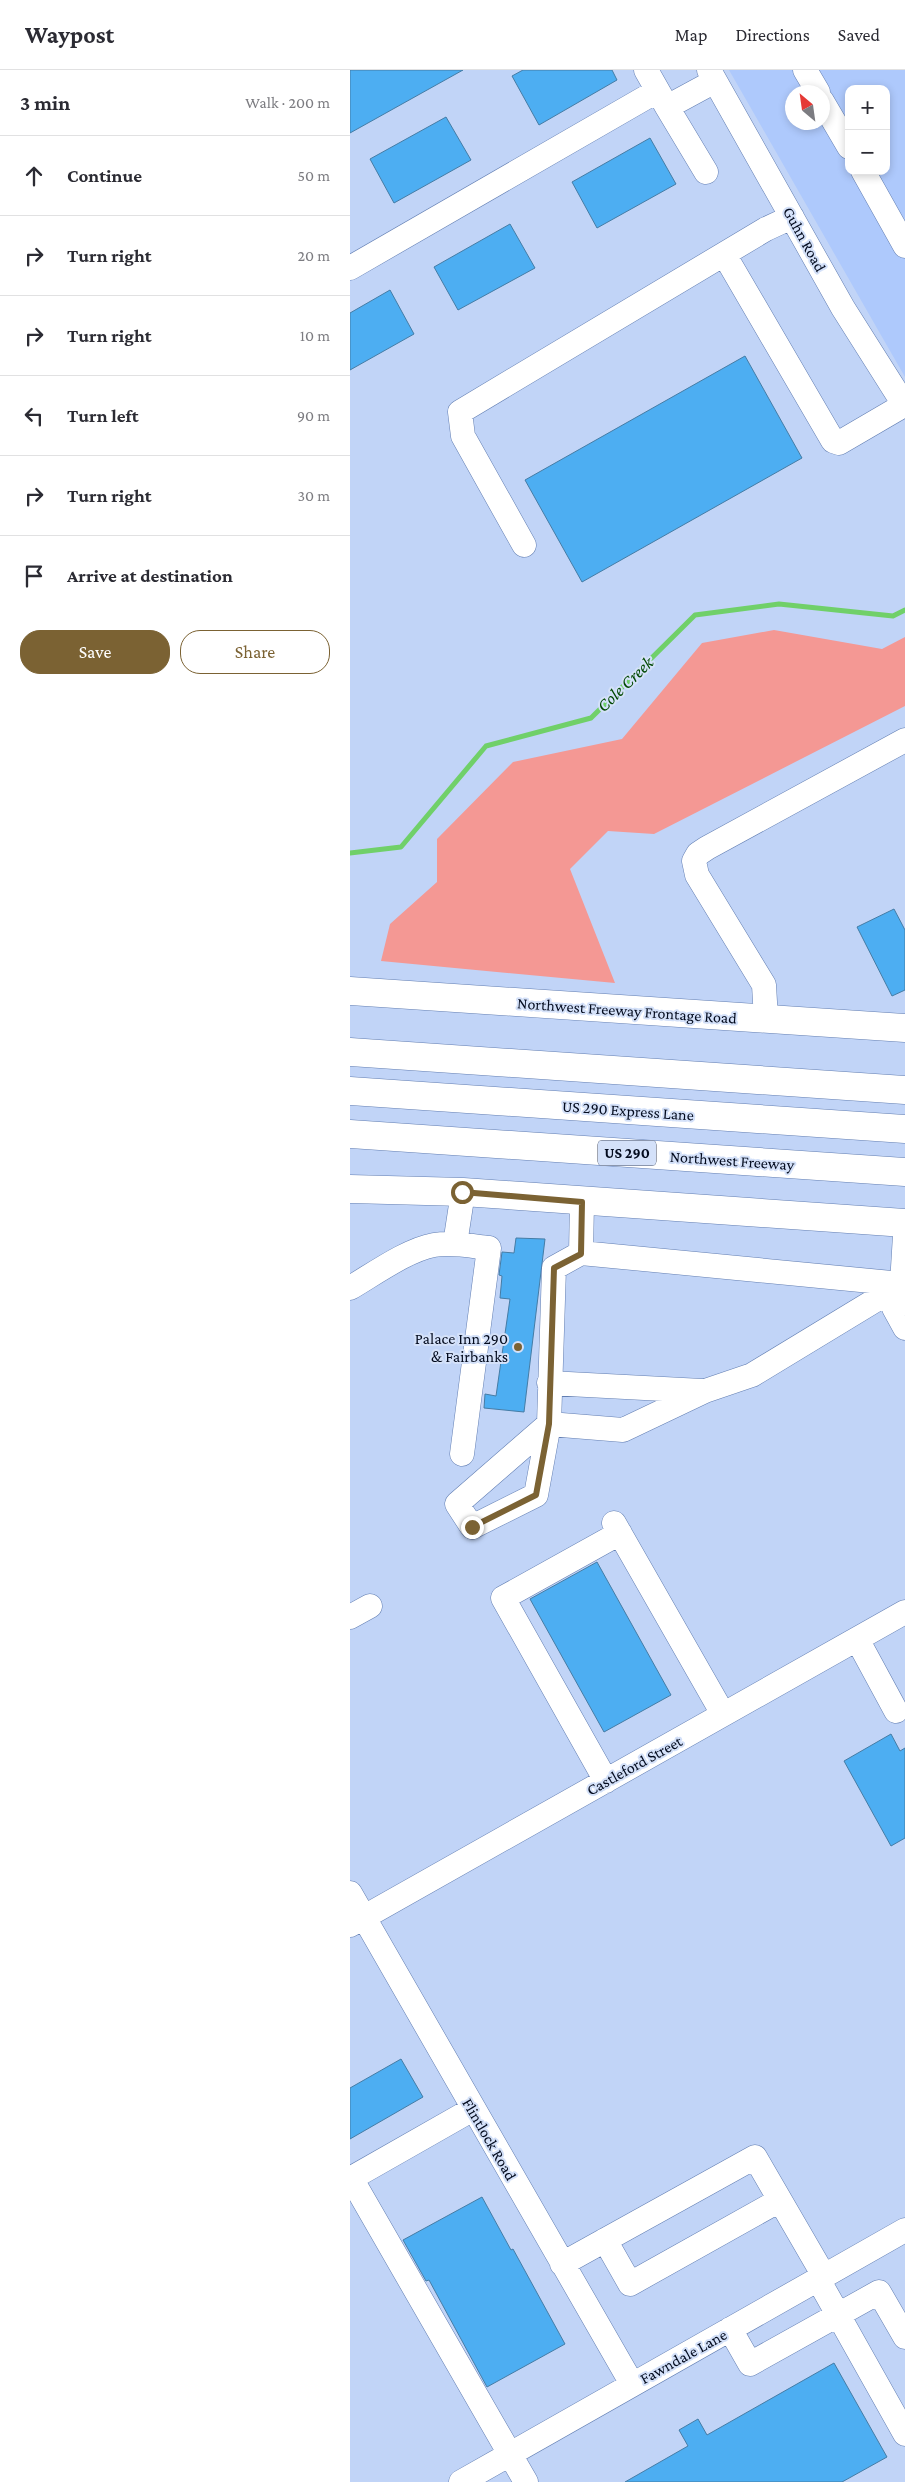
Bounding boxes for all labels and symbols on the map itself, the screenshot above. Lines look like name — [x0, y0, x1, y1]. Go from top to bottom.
north arrow — [785, 85, 830, 130]
street label: Guhn Road — [780, 204, 830, 275]
water label: Cole Creek — [593, 651, 658, 716]
street label: Northwest Freeway Frontage Road — [517, 994, 738, 1028]
street label: US 290 Express Lane — [561, 1097, 694, 1125]
road number: US 290 — [598, 1140, 656, 1166]
street label: Northwest Freeway — [669, 1148, 795, 1174]
route start — [451, 1181, 474, 1204]
place label: Palace Inn 290 & Fairbanks — [415, 1330, 508, 1365]
marker: Palace Inn 290 & Fairbanks — [512, 1341, 524, 1353]
route end — [461, 1516, 484, 1539]
street label: Castleford Street — [584, 1732, 686, 1799]
street label: Flintlock Road — [459, 2095, 520, 2184]
street label: Fawndale Lane — [637, 2326, 729, 2387]

